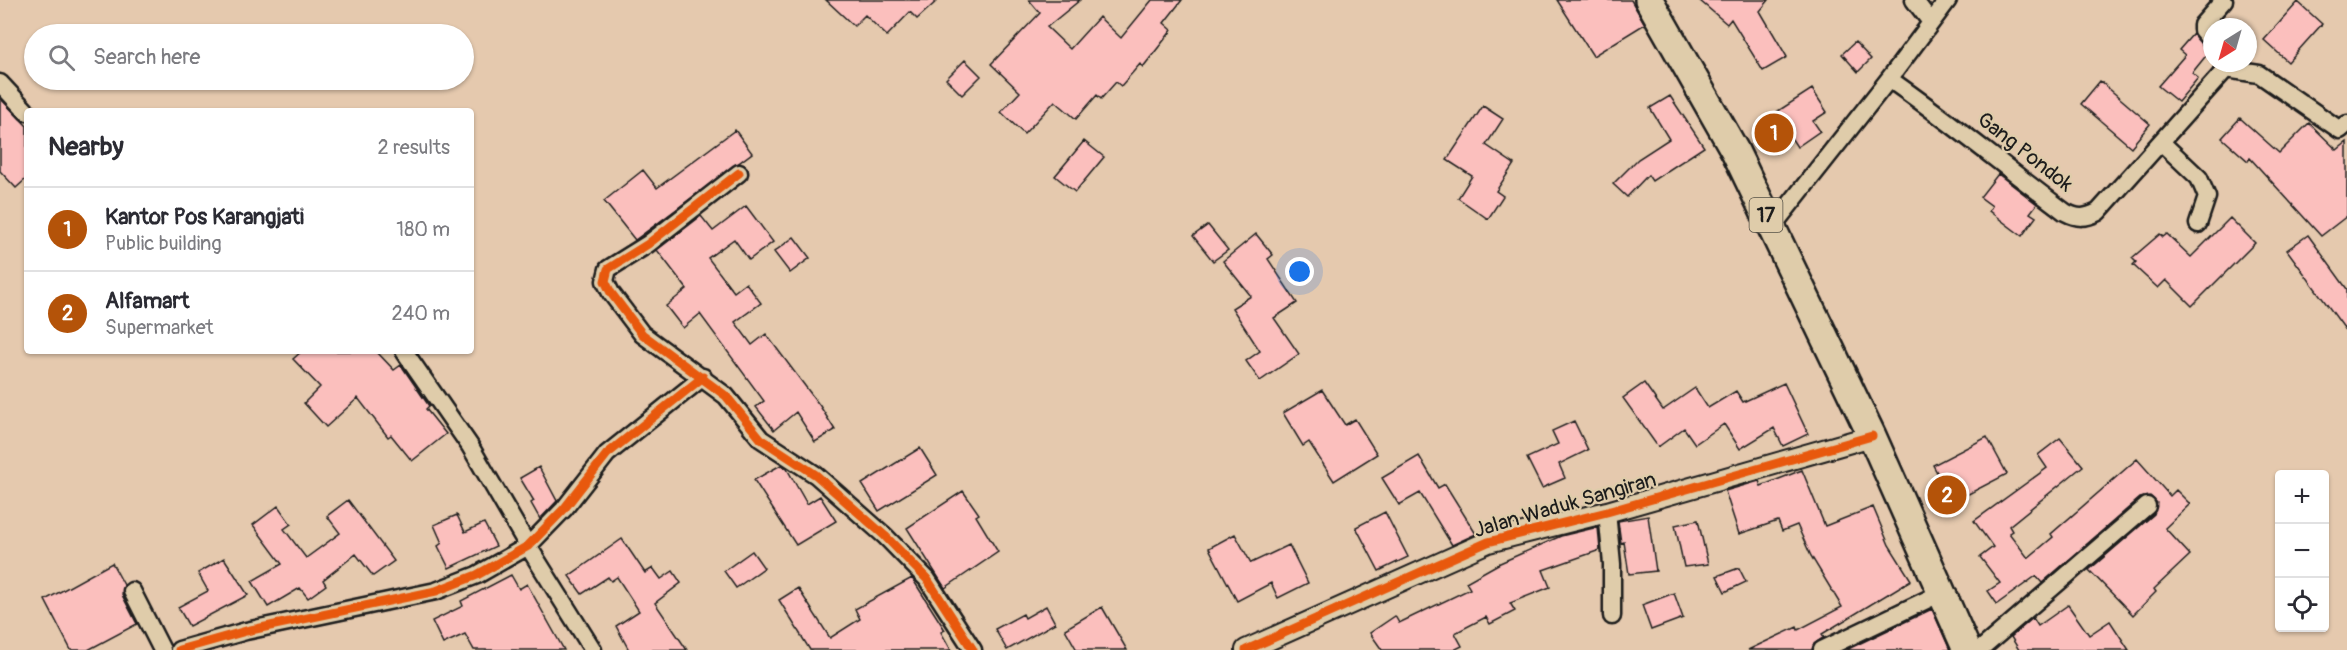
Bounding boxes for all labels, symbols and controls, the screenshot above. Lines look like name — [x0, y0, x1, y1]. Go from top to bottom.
north arrow — [2203, 18, 2257, 72]
search box — [24, 24, 474, 90]
icon: search — [45, 41, 78, 74]
text: Search here — [93, 43, 200, 71]
street label: Gang Pondok — [1972, 106, 2079, 198]
pin: 1 — [1754, 110, 1794, 156]
text: Nearby — [48, 131, 124, 163]
text: 2 results — [378, 135, 450, 160]
road number: 17 — [1750, 198, 1782, 232]
text: Kantor Pos Karangjati — [105, 203, 304, 231]
text: 1 — [64, 217, 71, 242]
text: 180 m — [396, 217, 450, 242]
text: Public building — [105, 231, 221, 256]
your location — [1285, 257, 1314, 286]
text: Alfamart — [105, 287, 189, 315]
text: 2 — [62, 301, 73, 326]
text: 240 m — [391, 301, 450, 326]
text: Supermarket — [105, 315, 214, 340]
street label: Jalan Waduk Sangiran — [1471, 466, 1659, 544]
map controls — [2275, 470, 2329, 632]
button: + — [2275, 470, 2329, 524]
pin: 2 — [1928, 472, 1966, 518]
button: − — [2275, 524, 2329, 578]
button: locate — [2275, 578, 2329, 632]

